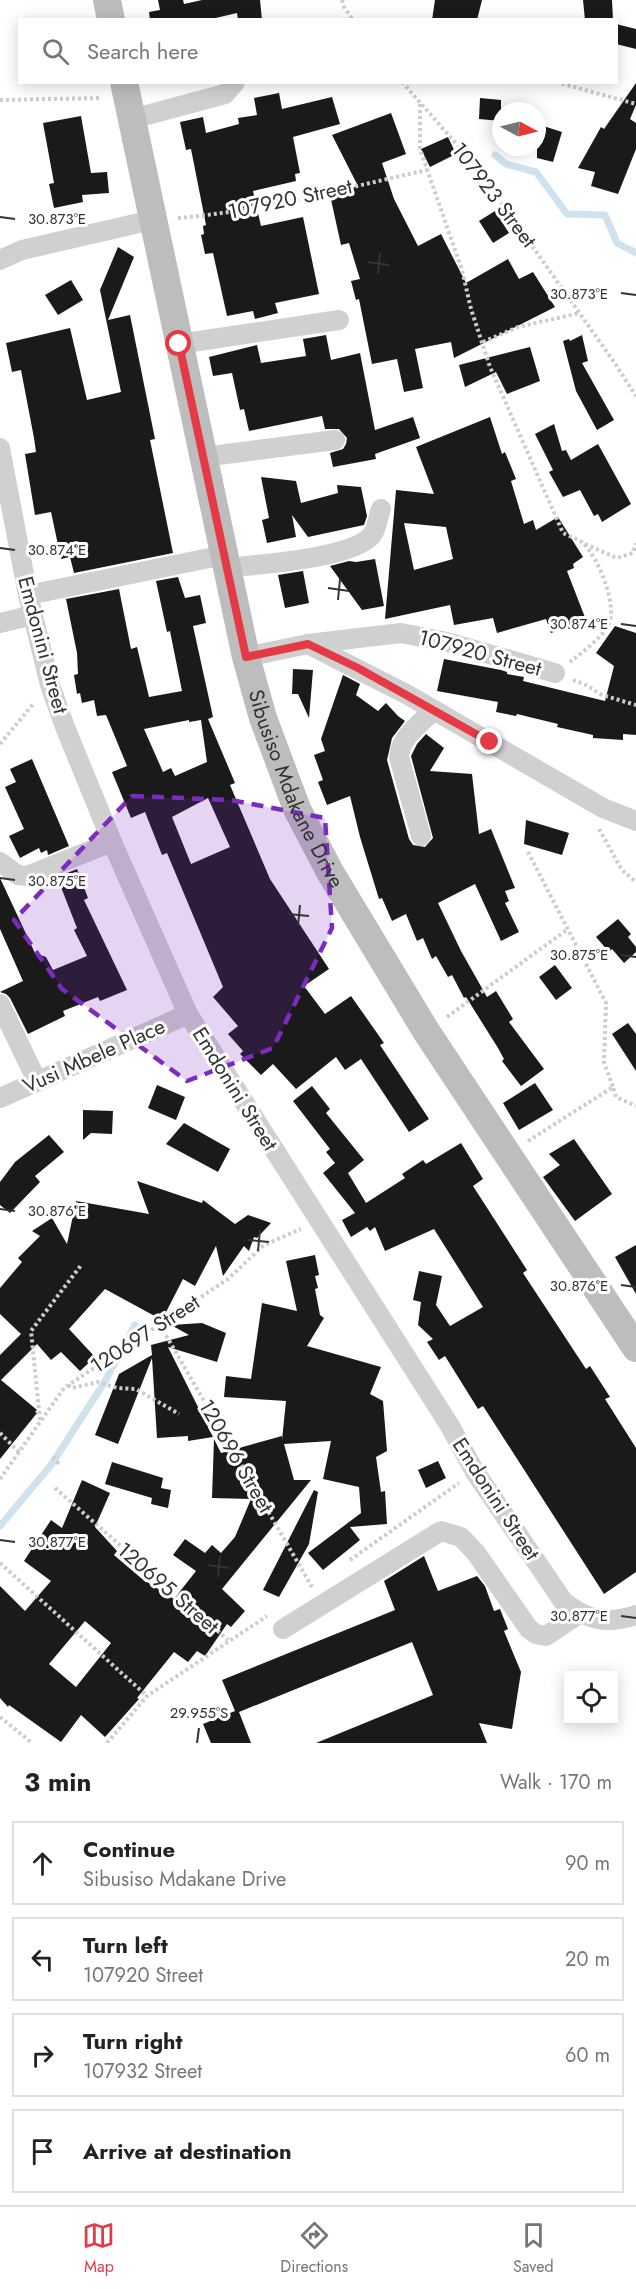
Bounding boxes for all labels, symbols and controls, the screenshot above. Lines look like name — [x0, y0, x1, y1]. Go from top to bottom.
search box — [18, 18, 618, 84]
icon: search — [39, 35, 72, 68]
text: Search here — [87, 35, 198, 67]
north arrow — [492, 102, 546, 156]
street label: 107923 Street — [444, 136, 544, 254]
street label: 107920 Street — [225, 171, 355, 227]
text: 30.873°E — [28, 208, 86, 230]
text: 30.873°E — [550, 283, 608, 305]
route start — [165, 330, 191, 356]
text: 30.874°E — [28, 539, 86, 561]
street label: Emdonini Street — [10, 573, 76, 717]
text: 30.874°E — [550, 613, 608, 635]
street label: 107920 Street — [415, 622, 545, 684]
street label: Sibusiso Mdakane Drive — [241, 686, 351, 894]
route end — [476, 728, 502, 754]
text: 30.875°E — [28, 870, 86, 892]
text: 30.875°E — [550, 944, 608, 966]
street label: Vusi Mbele Place — [18, 1011, 170, 1101]
street label: Emdonini Street — [185, 1021, 285, 1157]
text: 30.876°E — [28, 1200, 86, 1222]
text: 30.876°E — [550, 1275, 608, 1297]
street label: 120697 Street — [84, 1287, 206, 1381]
street label: 120696 Street — [191, 1394, 281, 1518]
street label: Emdonini Street — [445, 1432, 547, 1566]
text: 30.877°E — [28, 1531, 86, 1553]
street label: 120695 Street — [110, 1535, 226, 1641]
text: 30.877°E — [550, 1605, 608, 1627]
map controls — [564, 1671, 618, 1725]
button: locate — [564, 1671, 618, 1725]
text: 29.955°S — [170, 1702, 228, 1724]
text: 3 min — [24, 1763, 91, 1801]
text: Walk · 170 m — [500, 1768, 612, 1797]
text: Continue — [83, 1833, 175, 1865]
icon: ahead — [26, 1847, 59, 1880]
text: 90 m — [565, 1849, 610, 1878]
text: Sibusiso Mdakane Drive — [83, 1865, 286, 1894]
text: Turn left — [83, 1929, 168, 1961]
icon: left — [26, 1943, 59, 1976]
text: 20 m — [565, 1945, 610, 1974]
text: 107920 Street — [83, 1961, 203, 1990]
text: Turn right — [83, 2025, 183, 2057]
icon: right — [26, 2039, 59, 2072]
text: 60 m — [565, 2041, 610, 2070]
text: 107932 Street — [83, 2057, 202, 2086]
icon: arrive — [26, 2135, 59, 2168]
text: Arrive at destination — [83, 2135, 292, 2167]
tab: Map — [82, 2219, 115, 2278]
tab: Directions — [280, 2219, 348, 2278]
tab: Saved — [513, 2219, 554, 2278]

